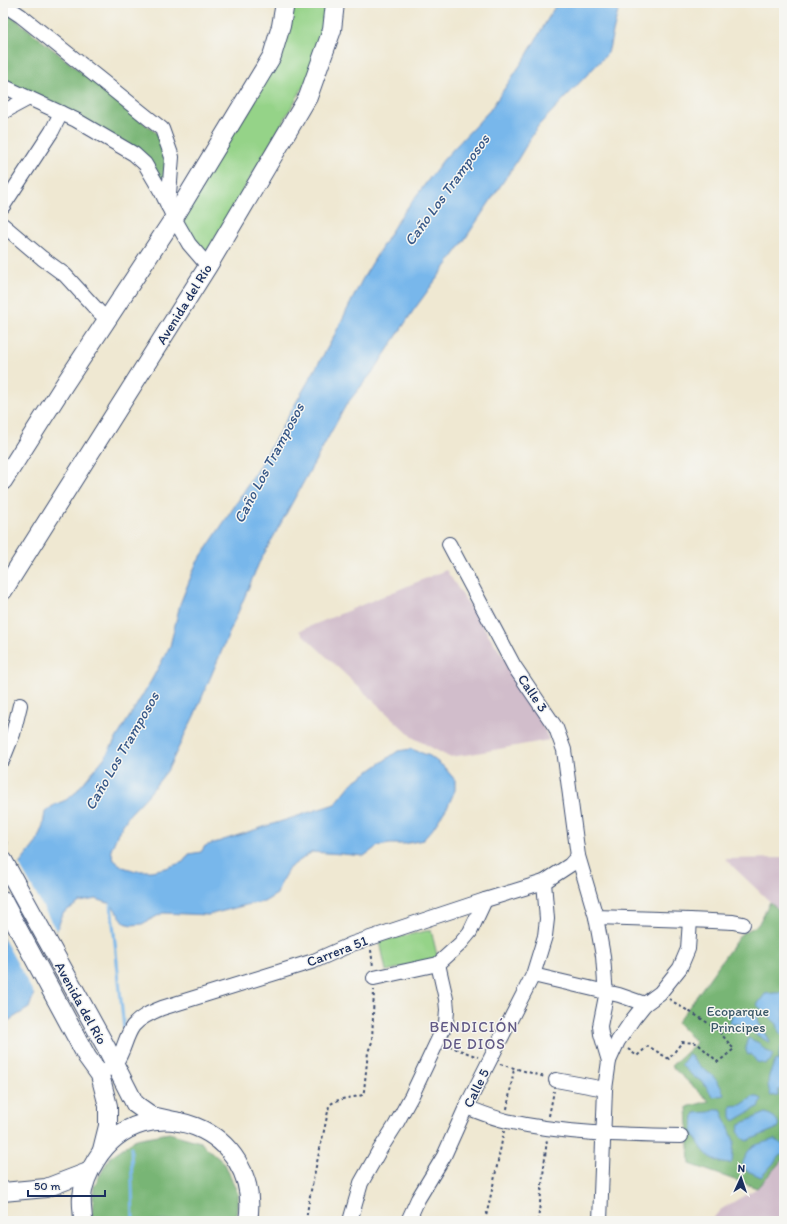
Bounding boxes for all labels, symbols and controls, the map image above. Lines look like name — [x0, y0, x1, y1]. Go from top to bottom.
water label: Caño Los Tramposos — [401, 130, 494, 249]
street label: Avenida del Río — [153, 261, 216, 348]
water label: Caño Los Tramposos — [230, 399, 309, 526]
street label: Calle 3 — [514, 671, 551, 716]
water label: Caño Los Tramposos — [81, 688, 164, 813]
street label: Carrera 51 — [304, 932, 370, 971]
street label: Avenida del Río — [51, 959, 110, 1047]
park label: Ecoparque Principes — [707, 1003, 770, 1036]
district label: BENDICIÓN DE DIOS — [430, 1018, 518, 1053]
street label: Calle 5 — [460, 1066, 493, 1111]
north arrow — [721, 1158, 761, 1198]
text: N — [737, 1162, 746, 1175]
scale bar — [28, 1172, 105, 1198]
text: 50 m — [34, 1179, 60, 1193]

